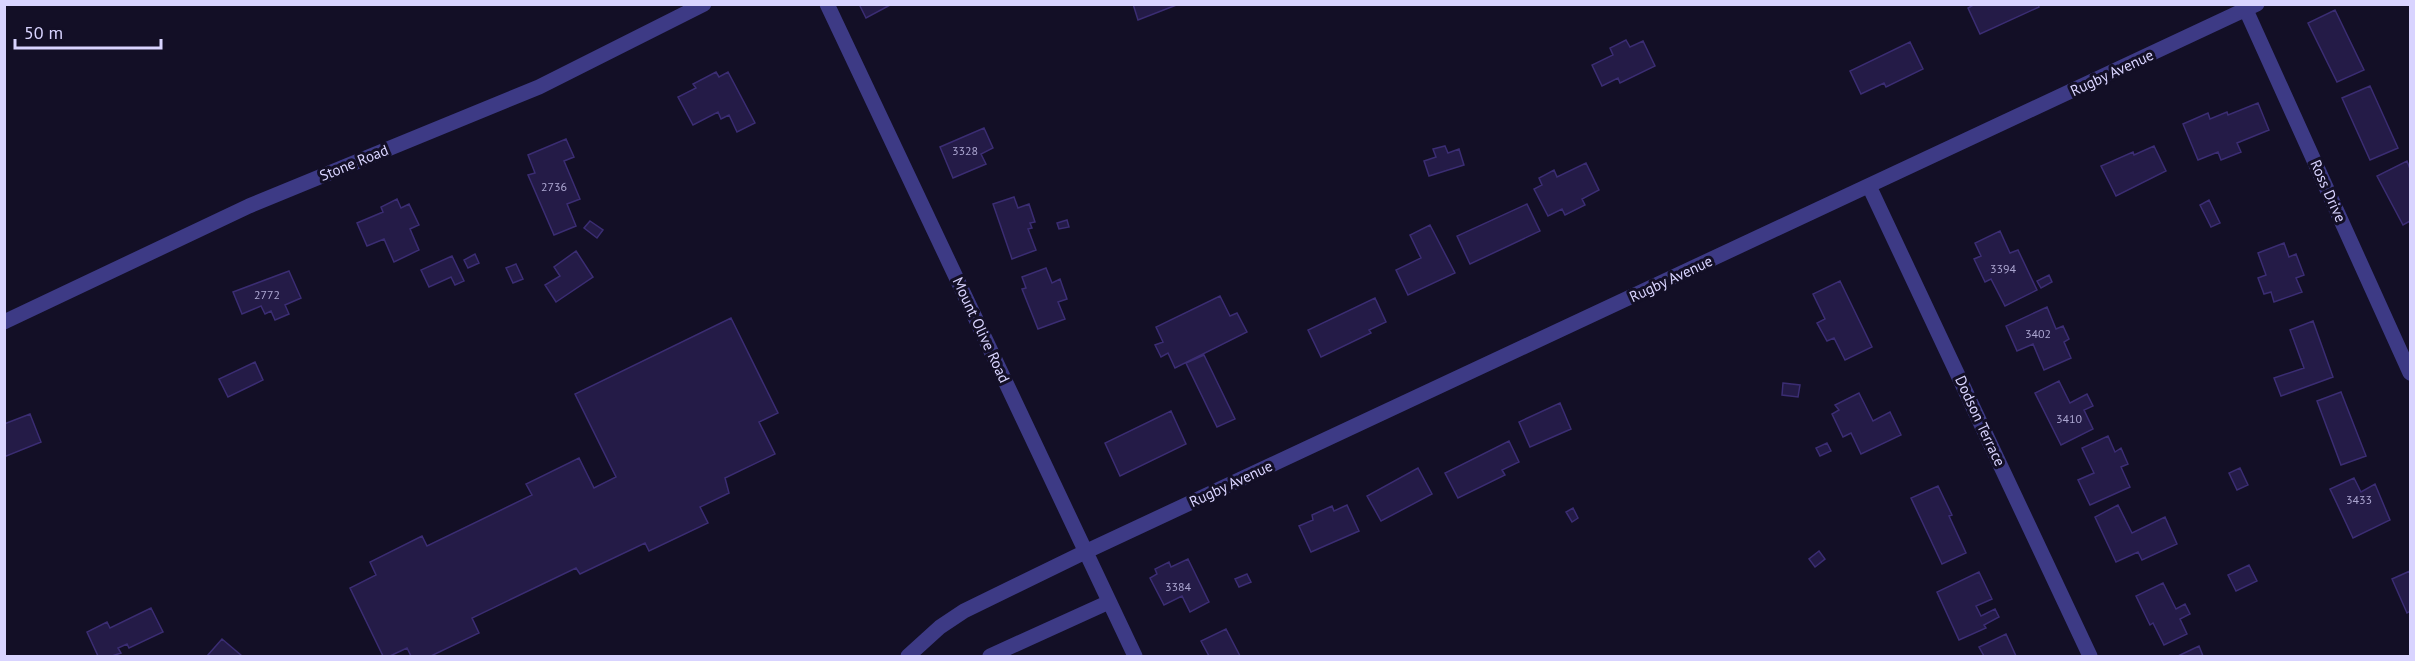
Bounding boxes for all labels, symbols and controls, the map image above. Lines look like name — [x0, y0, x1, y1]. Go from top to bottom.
scale bar — [15, 12, 160, 50]
text: 50 m — [24, 21, 63, 44]
street label: Rugby Avenue — [2067, 45, 2156, 100]
street label: Stone Road — [317, 140, 391, 185]
house number: 3328 — [952, 143, 978, 158]
street label: Ross Drive — [2306, 157, 2351, 225]
house number: 2736 — [541, 179, 567, 194]
street label: Rugby Avenue — [1626, 251, 1715, 306]
house number: 3394 — [1990, 261, 2017, 276]
street label: Mount Olive Road — [949, 274, 1014, 386]
house number: 2772 — [254, 287, 280, 302]
house number: 3402 — [2025, 326, 2051, 341]
street label: Dodson Terrace — [1951, 372, 2010, 469]
house number: 3410 — [2056, 411, 2083, 426]
street label: Rugby Avenue — [1186, 456, 1275, 511]
house number: 3433 — [2346, 492, 2372, 507]
house number: 3384 — [1165, 579, 1192, 594]

